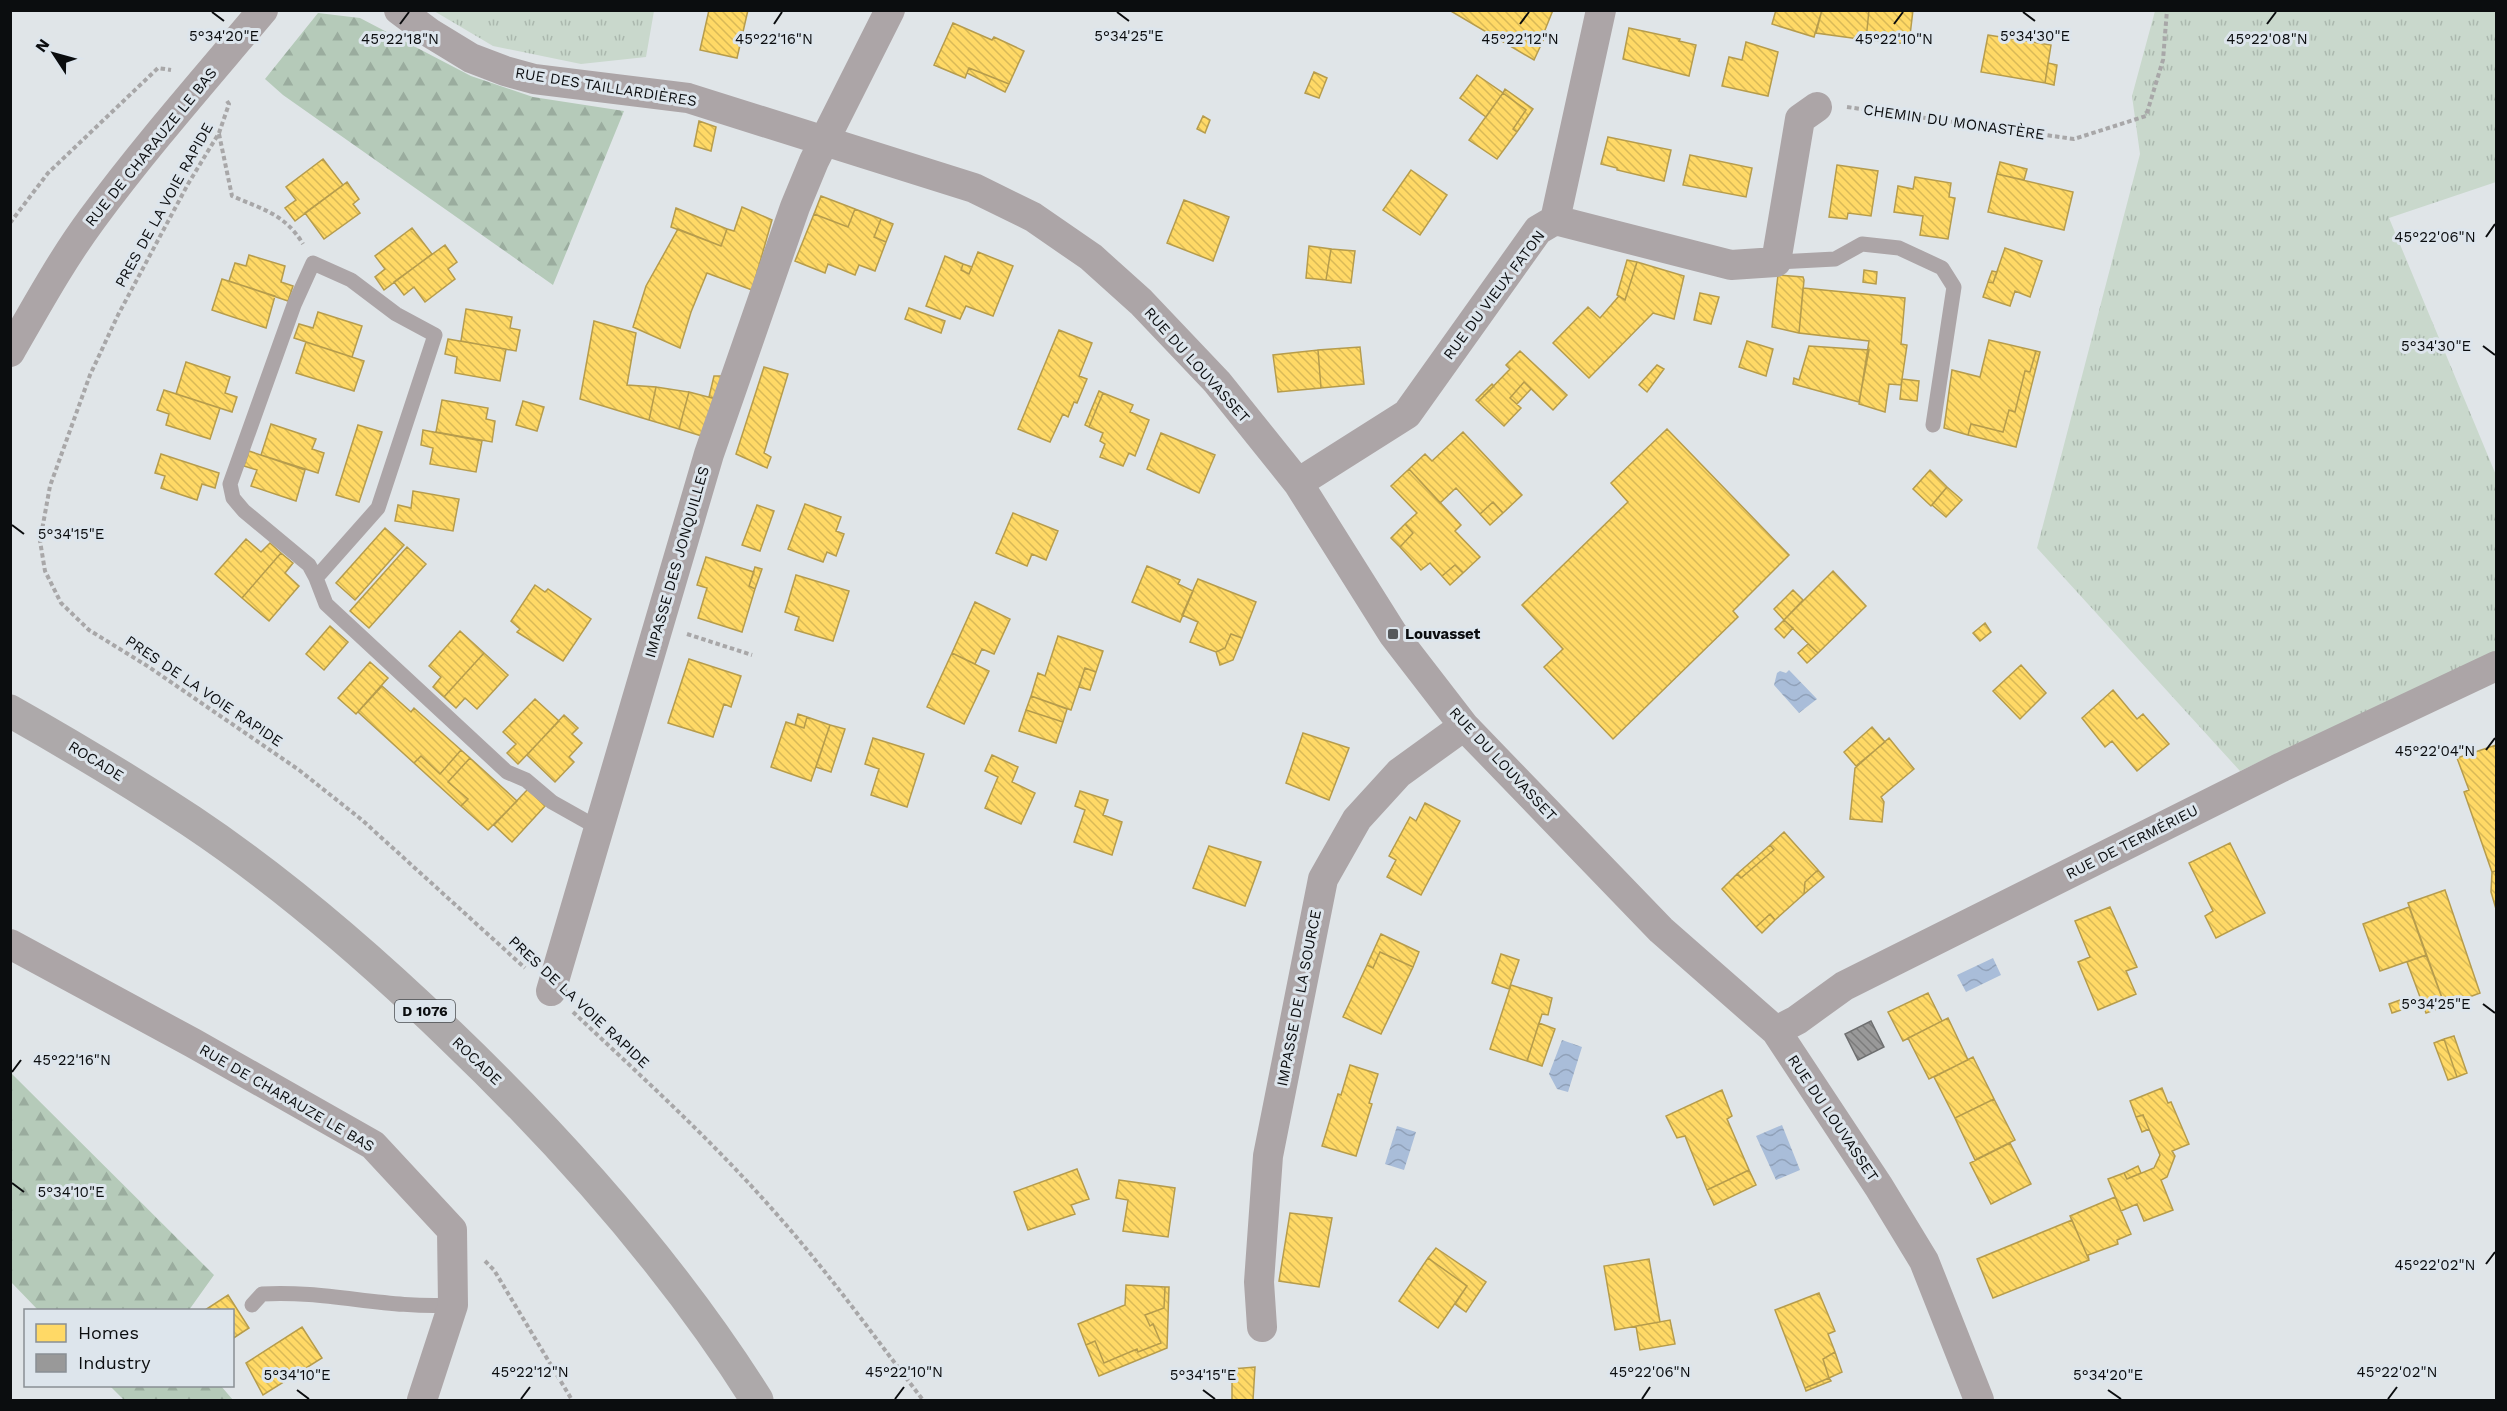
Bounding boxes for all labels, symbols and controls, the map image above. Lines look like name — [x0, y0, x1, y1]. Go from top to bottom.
north arrow — [24, 24, 84, 84]
text: 5°34'20"E — [189, 27, 259, 45]
text: 5°34'25"E — [1094, 27, 1164, 45]
text: 5°34'30"E — [2000, 27, 2070, 45]
text: 45°22'18"N — [361, 30, 439, 48]
text: 45°22'16"N — [735, 30, 813, 48]
text: 45°22'12"N — [1481, 30, 1559, 48]
text: 45°22'10"N — [1855, 30, 1933, 48]
text: 45°22'08"N — [2226, 30, 2308, 48]
text: N — [31, 35, 53, 56]
street label: RUE DE CHARAUZE LE BAS — [81, 64, 221, 230]
street label: RUE DES TAILLARDIÈRES — [514, 64, 698, 110]
street label: CHEMIN DU MONASTÈRE — [1862, 100, 2046, 144]
street label: PRES DE LA VOIE RAPIDE — [111, 120, 217, 290]
street label: RUE DU VIEUX FATON — [1439, 227, 1549, 363]
text: 45°22'06"N — [2394, 228, 2476, 246]
street label: RUE DU LOUVASSET — [1141, 304, 1253, 426]
text: 5°34'30"E — [2401, 337, 2471, 355]
street label: IMPASSE DES JONQUILLES — [641, 464, 713, 660]
text: 5°34'15"E — [38, 525, 104, 543]
place label: Louvasset — [1405, 625, 1481, 643]
marker: Louvasset — [1386, 627, 1400, 641]
street label: PRES DE LA VOIE RAPIDE — [122, 632, 286, 750]
street label: RUE DU LOUVASSET — [1446, 703, 1560, 825]
street label: ROCADE — [65, 737, 127, 785]
text: 45°22'04"N — [2395, 742, 2475, 760]
street label: RUE DE TERMÉRIEU — [2063, 801, 2201, 883]
street label: IMPASSE DE LA SOURCE — [1273, 908, 1325, 1088]
street label: PRES DE LA VOIE RAPIDE — [505, 932, 653, 1072]
text: 5°34'25"E — [2401, 995, 2471, 1013]
road number: D 1076 — [395, 1000, 455, 1022]
street label: ROCADE — [449, 1033, 505, 1089]
street label: RUE DE CHARAUZE LE BAS — [196, 1040, 378, 1156]
text: 45°22'16"N — [33, 1051, 111, 1069]
street label: RUE DU LOUVASSET — [1784, 1051, 1882, 1185]
text: 5°34'10"E — [37, 1183, 105, 1201]
text: 45°22'02"N — [2395, 1256, 2475, 1274]
legend — [24, 1309, 234, 1387]
text: Homes — [78, 1322, 139, 1343]
text: Industry — [78, 1352, 151, 1373]
text: 45°22'12"N — [491, 1363, 569, 1381]
text: 45°22'10"N — [865, 1363, 943, 1381]
text: 45°22'06"N — [1609, 1363, 1691, 1381]
text: 45°22'02"N — [2357, 1363, 2437, 1381]
text: 5°34'10"E — [263, 1366, 331, 1384]
text: 5°34'15"E — [1170, 1366, 1236, 1384]
text: 5°34'20"E — [2073, 1366, 2143, 1384]

